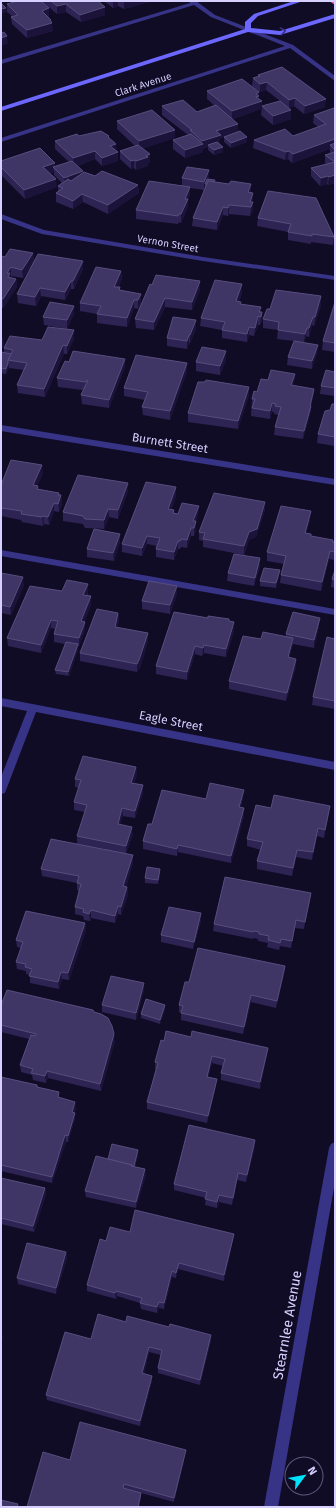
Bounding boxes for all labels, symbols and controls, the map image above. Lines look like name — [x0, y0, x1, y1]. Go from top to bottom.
one-way arrow — [279, 28, 286, 36]
street label: Clark Avenue — [114, 70, 173, 100]
street label: Vernon Street — [136, 233, 200, 255]
street label: Burnett Street — [131, 430, 210, 456]
street label: Eagle Street — [138, 708, 205, 734]
street label: Stearnlee Avenue — [270, 1269, 305, 1381]
north arrow — [284, 1456, 324, 1496]
text: N — [305, 1464, 320, 1478]

